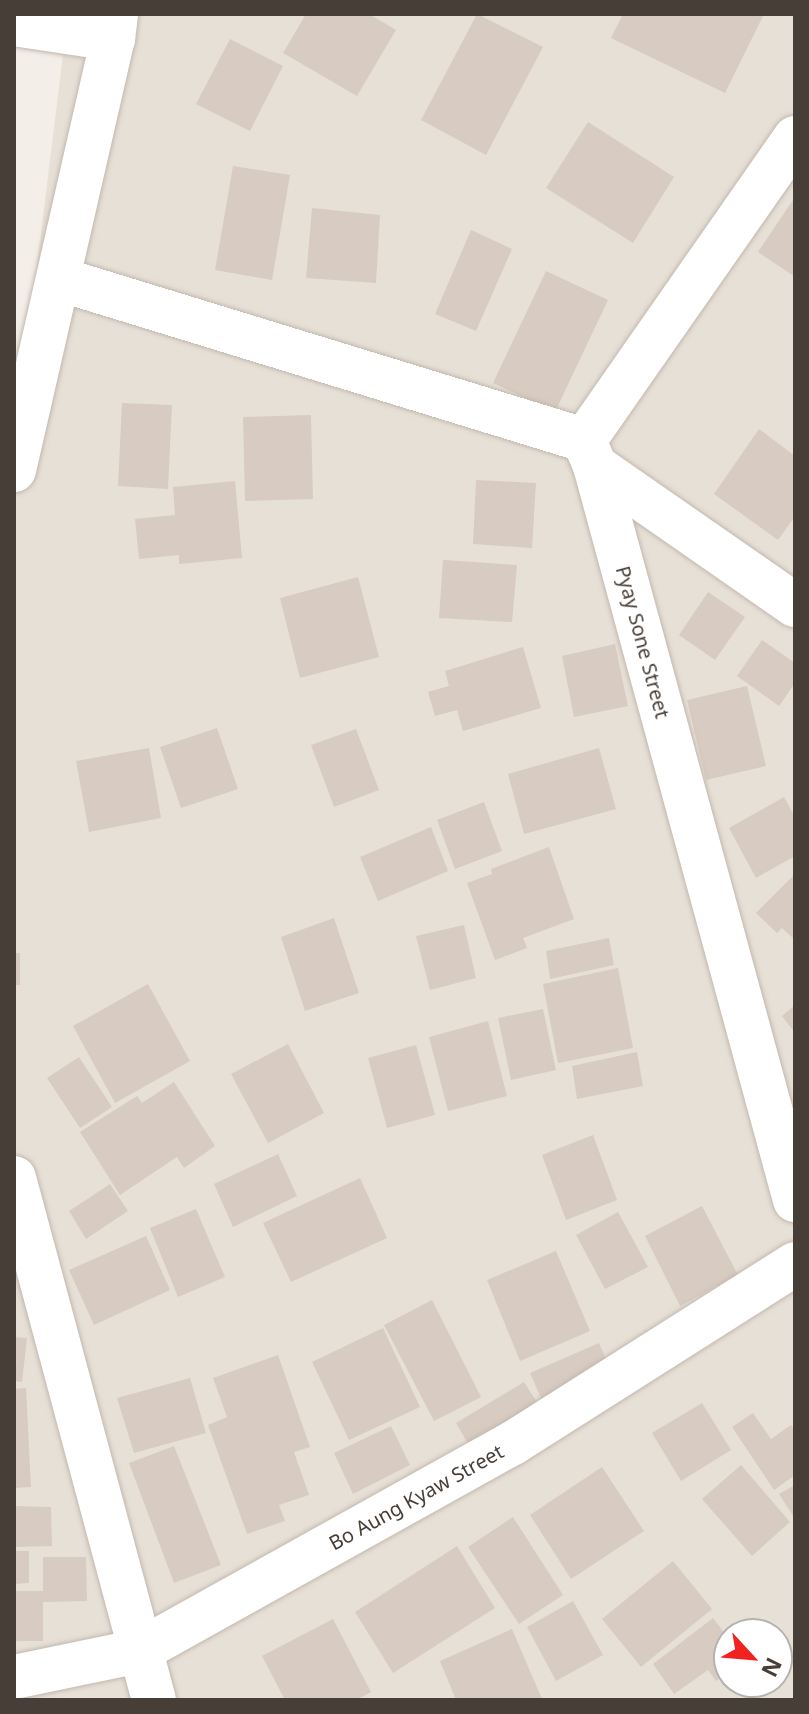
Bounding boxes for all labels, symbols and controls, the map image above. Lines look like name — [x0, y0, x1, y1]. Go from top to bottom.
street label: Pyay Sone Street — [611, 563, 675, 721]
street label: Bo Aung Kyaw Street — [325, 1439, 507, 1555]
north arrow — [713, 1618, 793, 1698]
text: N — [755, 1653, 790, 1682]

